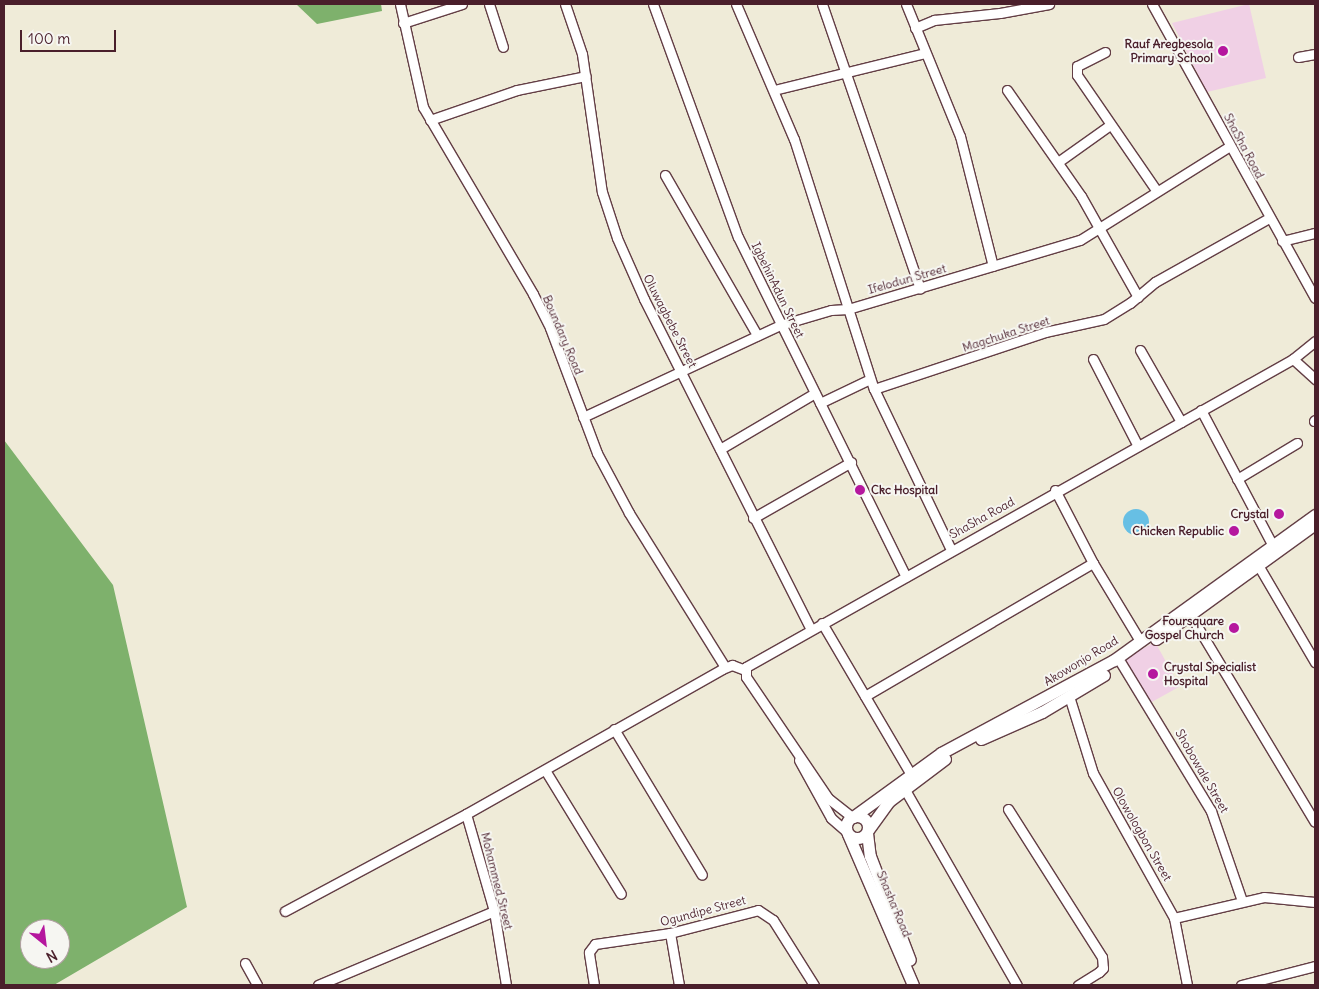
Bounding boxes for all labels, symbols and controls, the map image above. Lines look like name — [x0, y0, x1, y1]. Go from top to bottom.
scale bar — [22, 20, 119, 52]
text: 100 m — [28, 29, 70, 48]
place label: Rauf Aregbesola Primary School — [1125, 37, 1213, 65]
marker: Rauf Aregbesola Primary School — [1217, 45, 1229, 57]
street label: ShaSha Road — [1221, 111, 1267, 181]
street label: IgbehinAdun Street — [749, 240, 807, 340]
street label: Ifelodun Street — [866, 261, 948, 297]
street label: Oluwagbebe Street — [640, 272, 700, 370]
street label: Boundary Road — [540, 293, 586, 377]
street label: Magchuka Street — [961, 313, 1051, 355]
marker: Ckc Hospital — [853, 483, 867, 497]
place label: Ckc Hospital — [871, 483, 938, 497]
street label: ShaSha Road — [947, 494, 1017, 542]
place label: Crystal — [1230, 507, 1269, 521]
marker: Crystal — [1273, 508, 1285, 520]
place label: Chicken Republic — [1132, 524, 1224, 538]
marker: Chicken Republic — [1228, 525, 1240, 537]
place label: Foursquare Gospel Church — [1145, 614, 1224, 642]
marker: Foursquare Gospel Church — [1228, 622, 1240, 634]
street label: Akowonjo Road — [1041, 633, 1121, 689]
place label: Crystal Specialist Hospital — [1164, 660, 1256, 688]
marker: Crystal Specialist Hospital — [1146, 667, 1160, 681]
street label: Shobowale Street — [1172, 727, 1232, 815]
street label: Olowologbon Street — [1109, 784, 1175, 884]
street label: Mohammed Street — [478, 831, 516, 931]
street label: Shasha Road — [874, 869, 914, 939]
street label: Ogundipe Street — [659, 893, 747, 929]
north arrow — [20, 919, 70, 969]
text: N — [43, 946, 60, 966]

